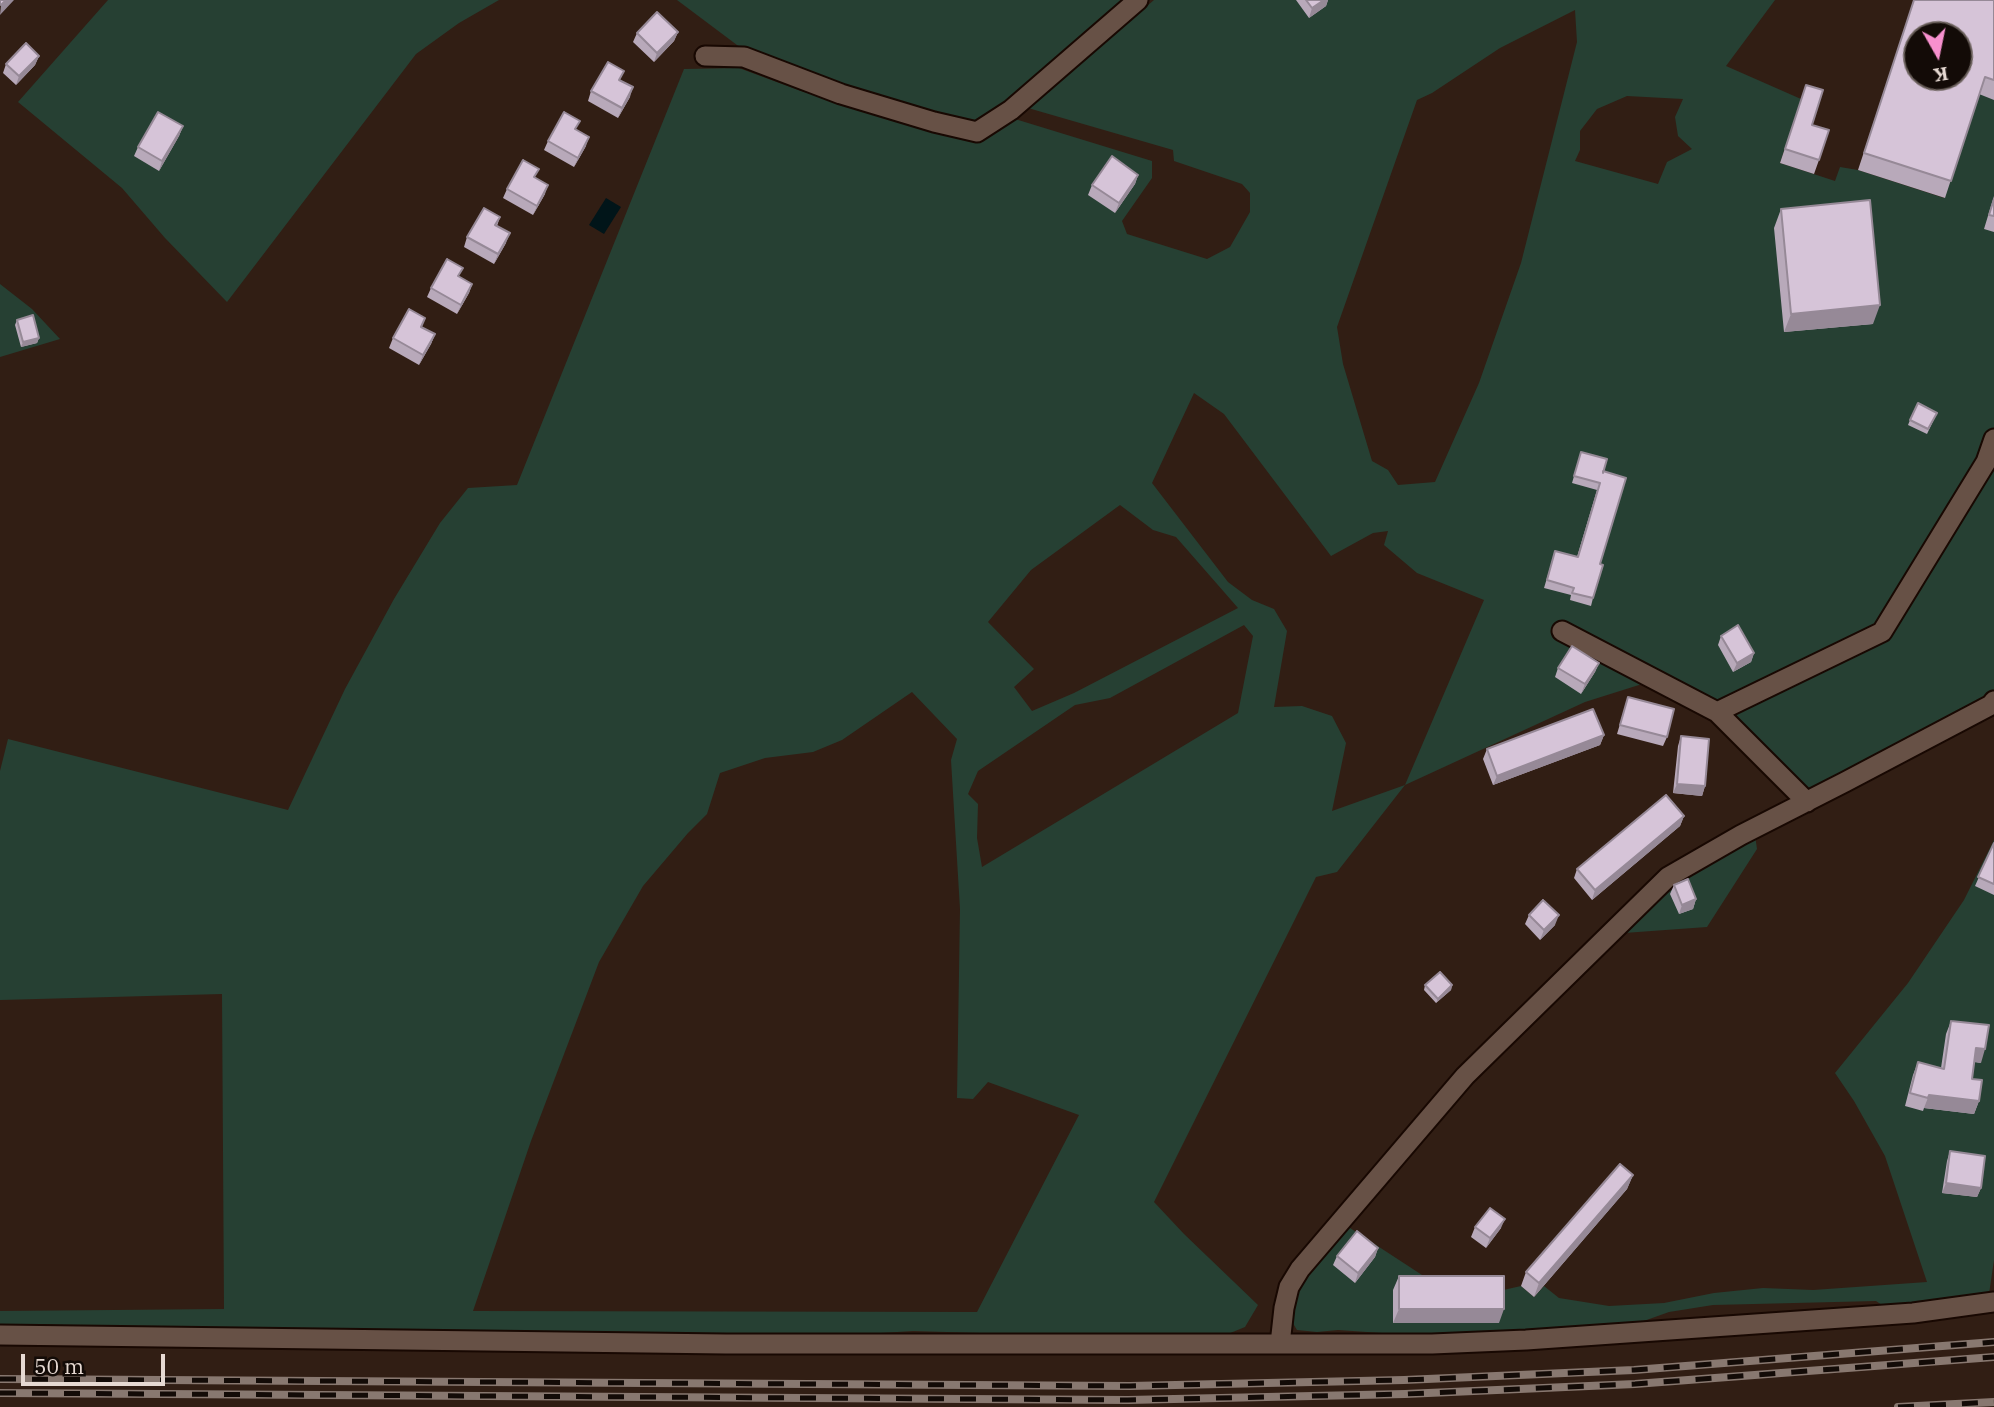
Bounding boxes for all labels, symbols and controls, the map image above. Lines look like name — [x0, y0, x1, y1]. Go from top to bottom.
north arrow — [1903, 21, 1973, 91]
text: K — [1932, 62, 1950, 88]
scale bar — [24, 1340, 168, 1384]
text: 50 m — [34, 1352, 84, 1380]

